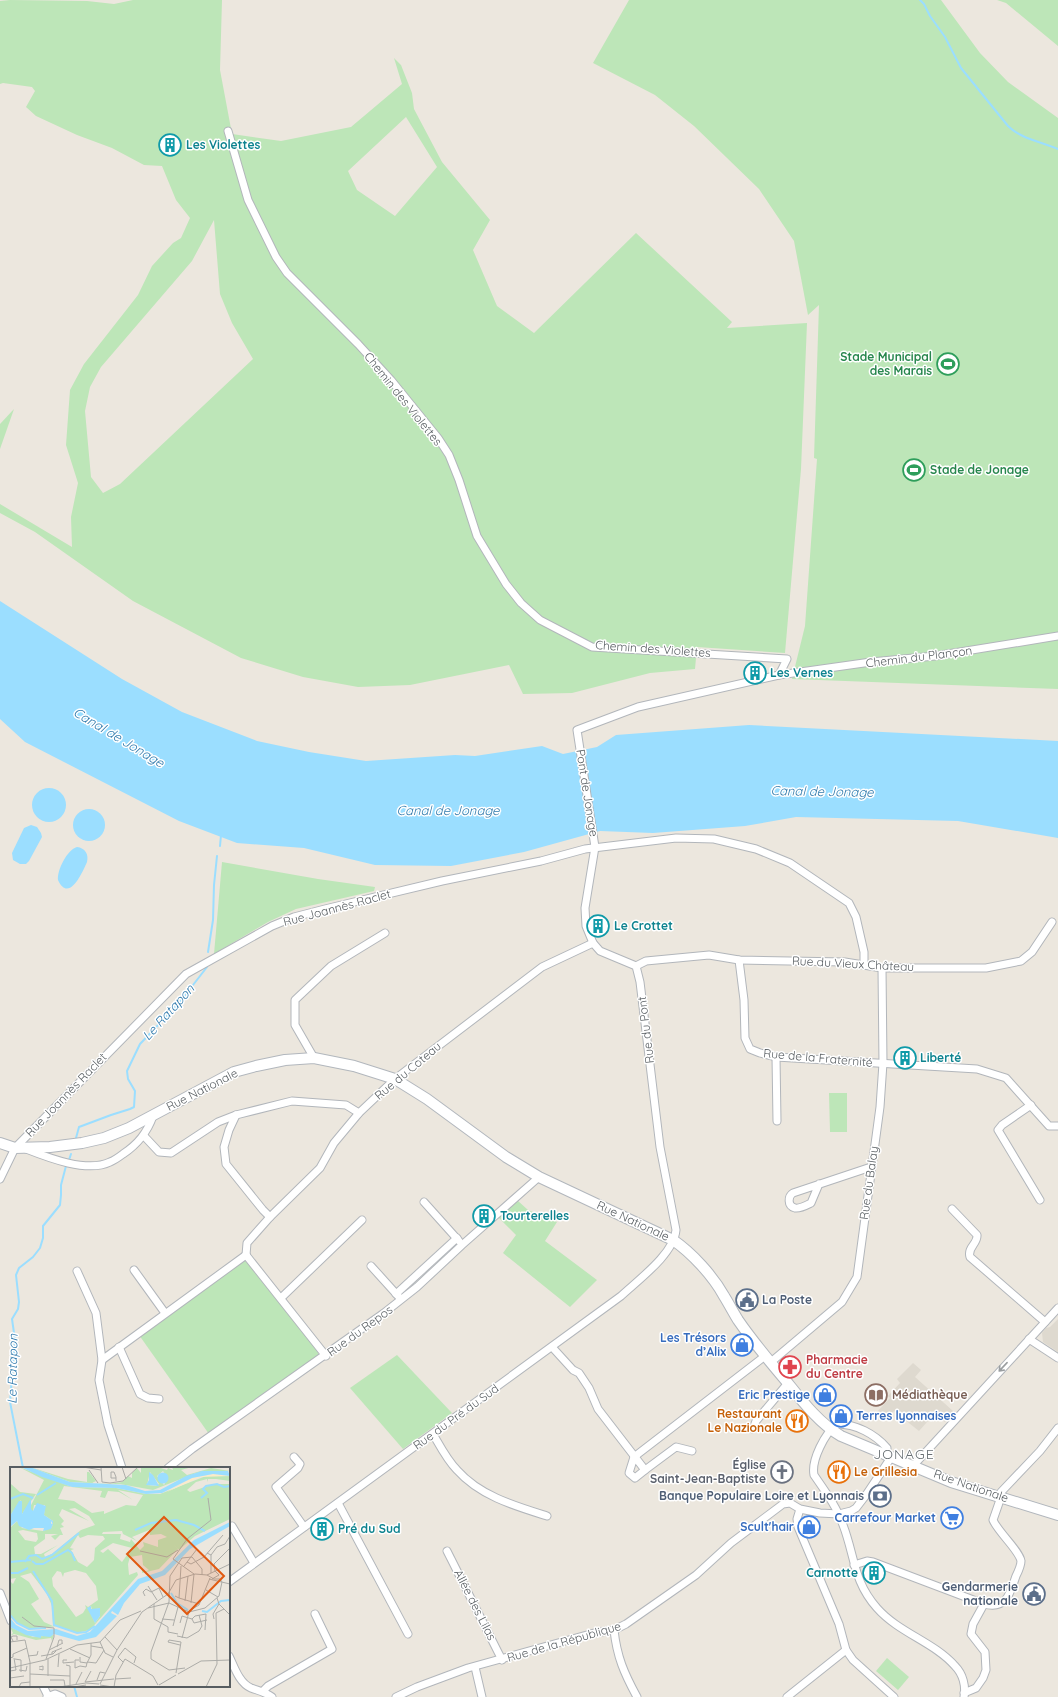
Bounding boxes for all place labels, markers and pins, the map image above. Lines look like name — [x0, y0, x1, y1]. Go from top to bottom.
building icon: Les Violettes — [157, 132, 183, 158]
place label: Les Violettes — [186, 137, 260, 152]
place label: Stade Municipal des Marais — [840, 349, 932, 378]
sports icon: Stade Municipal des Marais — [935, 351, 961, 377]
sports icon: Stade de Jonage — [901, 457, 927, 483]
place label: Stade de Jonage — [930, 462, 1029, 477]
building icon: Les Vernes — [742, 660, 768, 686]
place label: Les Vernes — [770, 665, 833, 680]
building icon: Le Crottet — [585, 913, 611, 939]
place label: Le Crottet — [614, 918, 673, 933]
building icon: Liberté — [892, 1045, 918, 1071]
place label: Liberté — [920, 1050, 961, 1065]
building icon: Tourterelles — [471, 1203, 497, 1229]
place label: Tourterelles — [500, 1208, 569, 1223]
public building icon: La Poste — [734, 1287, 760, 1313]
place label: La Poste — [762, 1292, 812, 1307]
place label: Les Trésors d’Alix — [660, 1330, 726, 1359]
shop icon: Les Trésors d’Alix — [729, 1332, 755, 1358]
place label: Pharmacie du Centre — [806, 1352, 868, 1381]
pharmacy icon: Pharmacie du Centre — [777, 1354, 803, 1380]
shop icon: Eric Prestige — [812, 1382, 838, 1408]
library icon: Médiathèque — [863, 1382, 889, 1408]
place label: Eric Prestige — [738, 1387, 810, 1402]
place label: Médiathèque — [892, 1387, 968, 1402]
shop icon: Terres lyonnaises — [828, 1403, 854, 1429]
place label: Restaurant Le Nazionale — [707, 1406, 782, 1435]
restaurant icon: Restaurant Le Nazionale — [784, 1408, 810, 1434]
place label: Terres lyonnaises — [856, 1408, 957, 1423]
place label: Église Saint-Jean-Baptiste — [650, 1457, 766, 1486]
church icon: Église Saint-Jean-Baptiste — [769, 1459, 795, 1485]
restaurant icon: Le Grillesia — [826, 1459, 852, 1485]
place label: Le Grillesia — [854, 1464, 917, 1479]
bank icon: Banque Populaire Loire et Lyonnais — [867, 1483, 893, 1509]
place label: Banque Populaire Loire et Lyonnais — [659, 1488, 864, 1503]
supermarket icon: Carrefour Market — [939, 1505, 965, 1531]
place label: Carrefour Market — [835, 1510, 936, 1525]
shop icon: Scult'hair — [796, 1514, 822, 1540]
building icon: Pré du Sud — [309, 1516, 335, 1542]
place label: Scult'hair — [740, 1519, 794, 1534]
place label: Pré du Sud — [338, 1521, 401, 1536]
building icon: Carnotte — [861, 1560, 887, 1586]
place label: Carnotte — [806, 1565, 858, 1580]
place label: Gendarmerie nationale — [942, 1579, 1018, 1608]
public building icon: Gendarmerie nationale — [1021, 1581, 1047, 1607]

